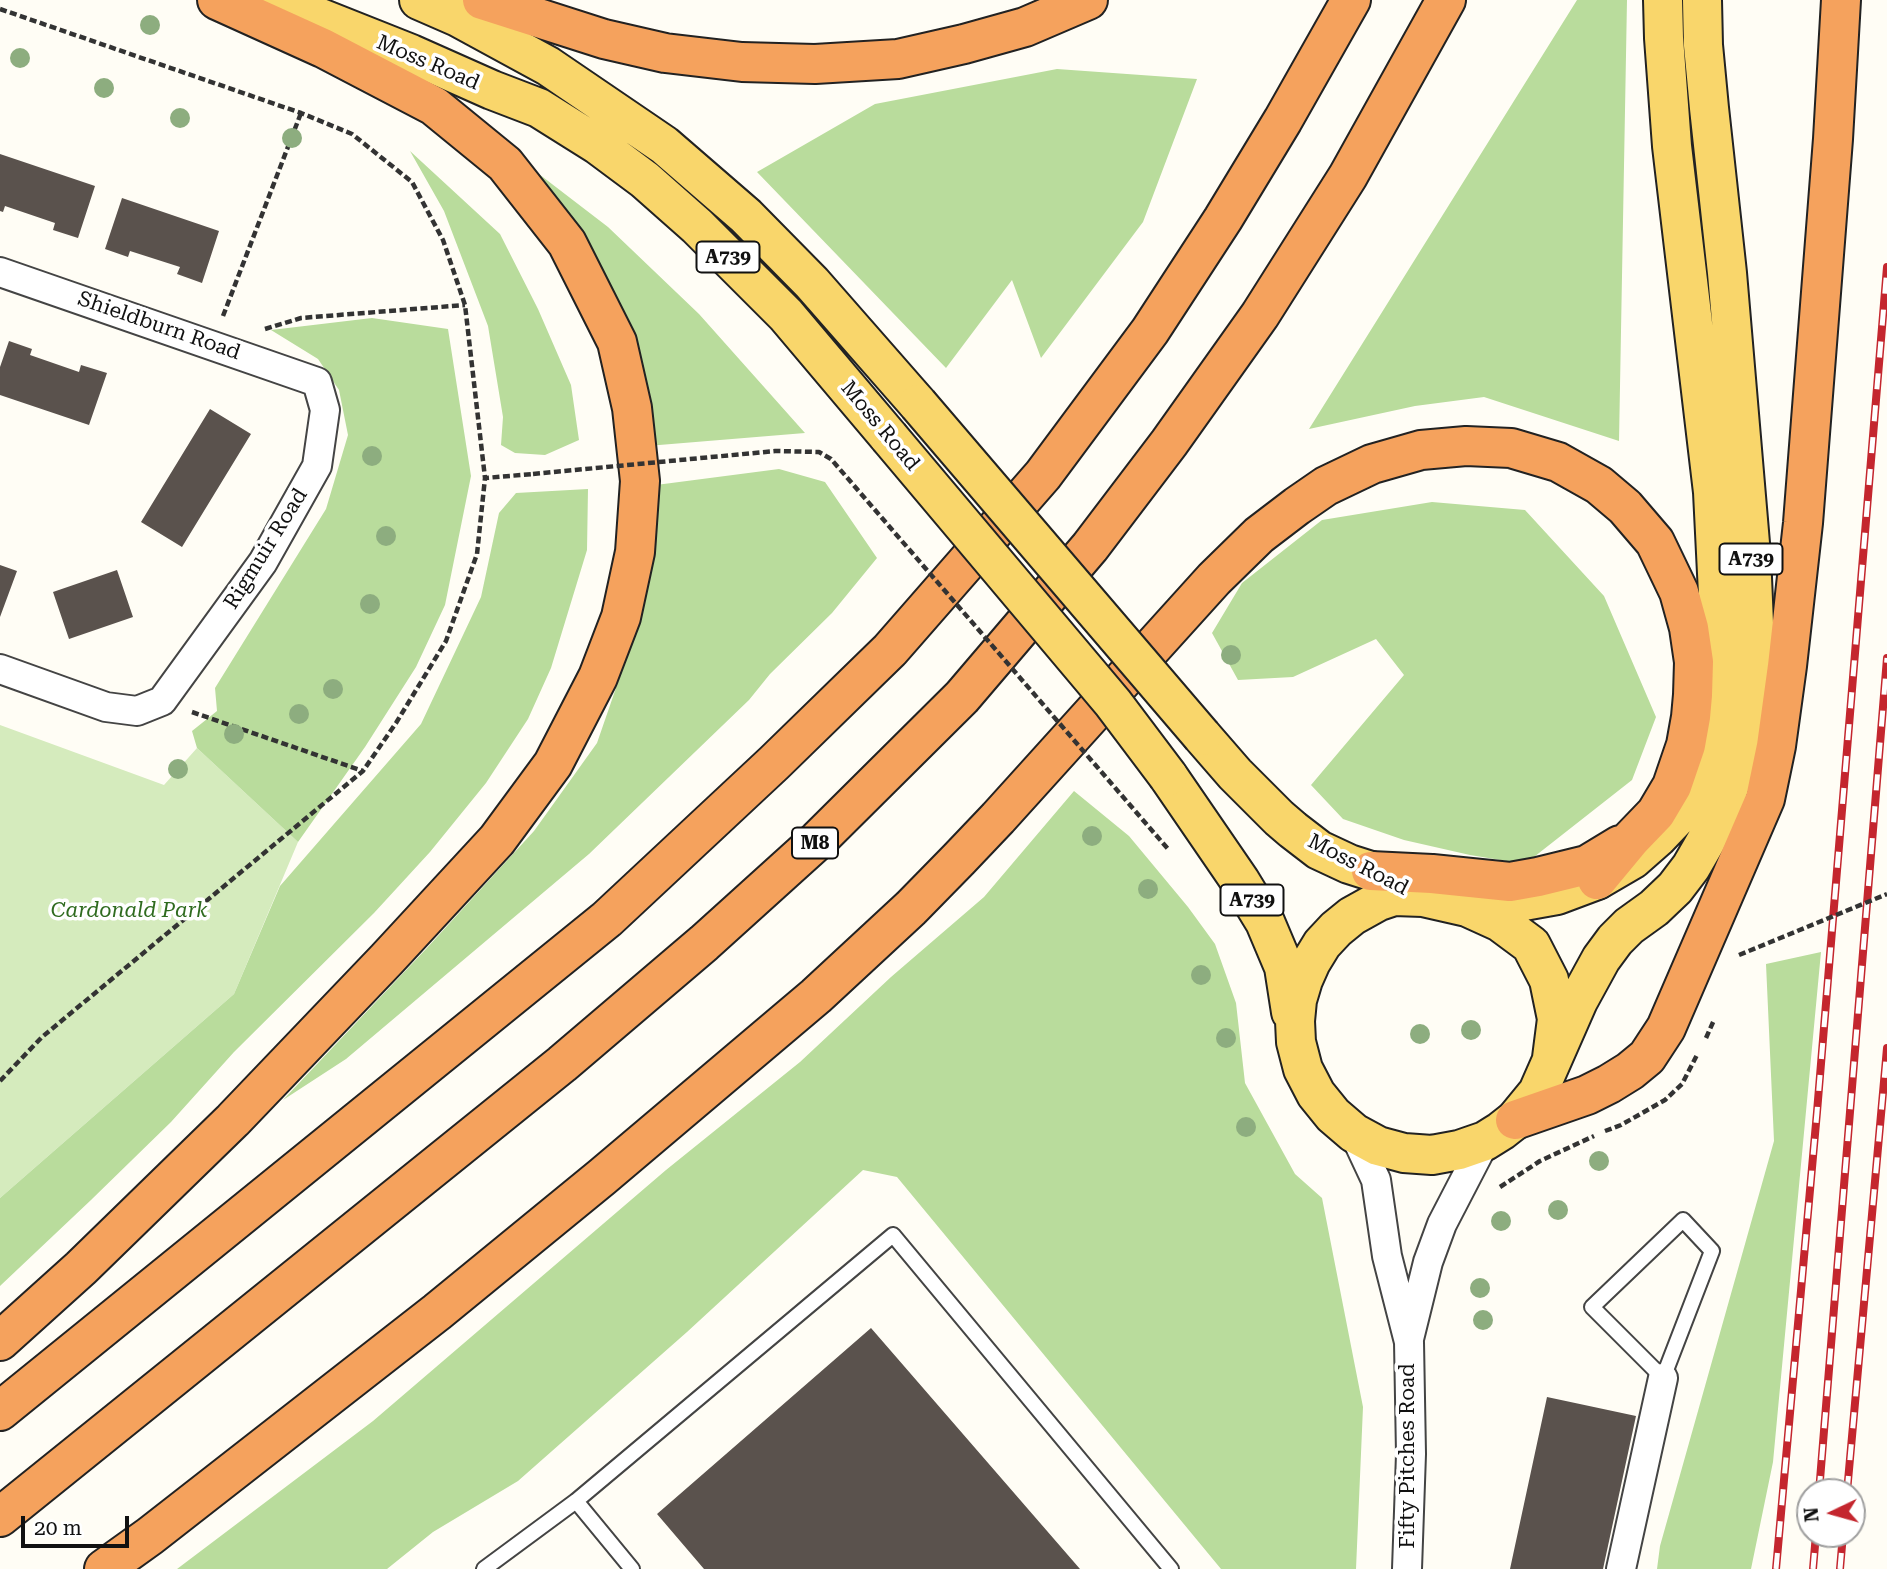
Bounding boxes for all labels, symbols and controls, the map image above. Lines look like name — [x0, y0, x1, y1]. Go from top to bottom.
street label: Moss Road — [373, 30, 483, 96]
road number: A739 — [696, 242, 760, 272]
street label: Shieldburn Road — [74, 286, 244, 366]
street label: Moss Road — [835, 376, 925, 476]
street label: Rigmuir Road — [219, 484, 313, 614]
road number: A739 — [1720, 544, 1782, 574]
road number: M8 — [792, 828, 838, 858]
street label: Moss Road — [1304, 829, 1412, 901]
road number: A739 — [1220, 885, 1284, 916]
park label: Cardonald Park — [51, 898, 207, 924]
street label: Fifty Pitches Road — [1395, 1363, 1421, 1549]
north arrow — [1796, 1478, 1866, 1548]
scale bar — [24, 1502, 133, 1546]
text: N — [1799, 1506, 1824, 1523]
text: 20 m — [34, 1516, 82, 1540]

